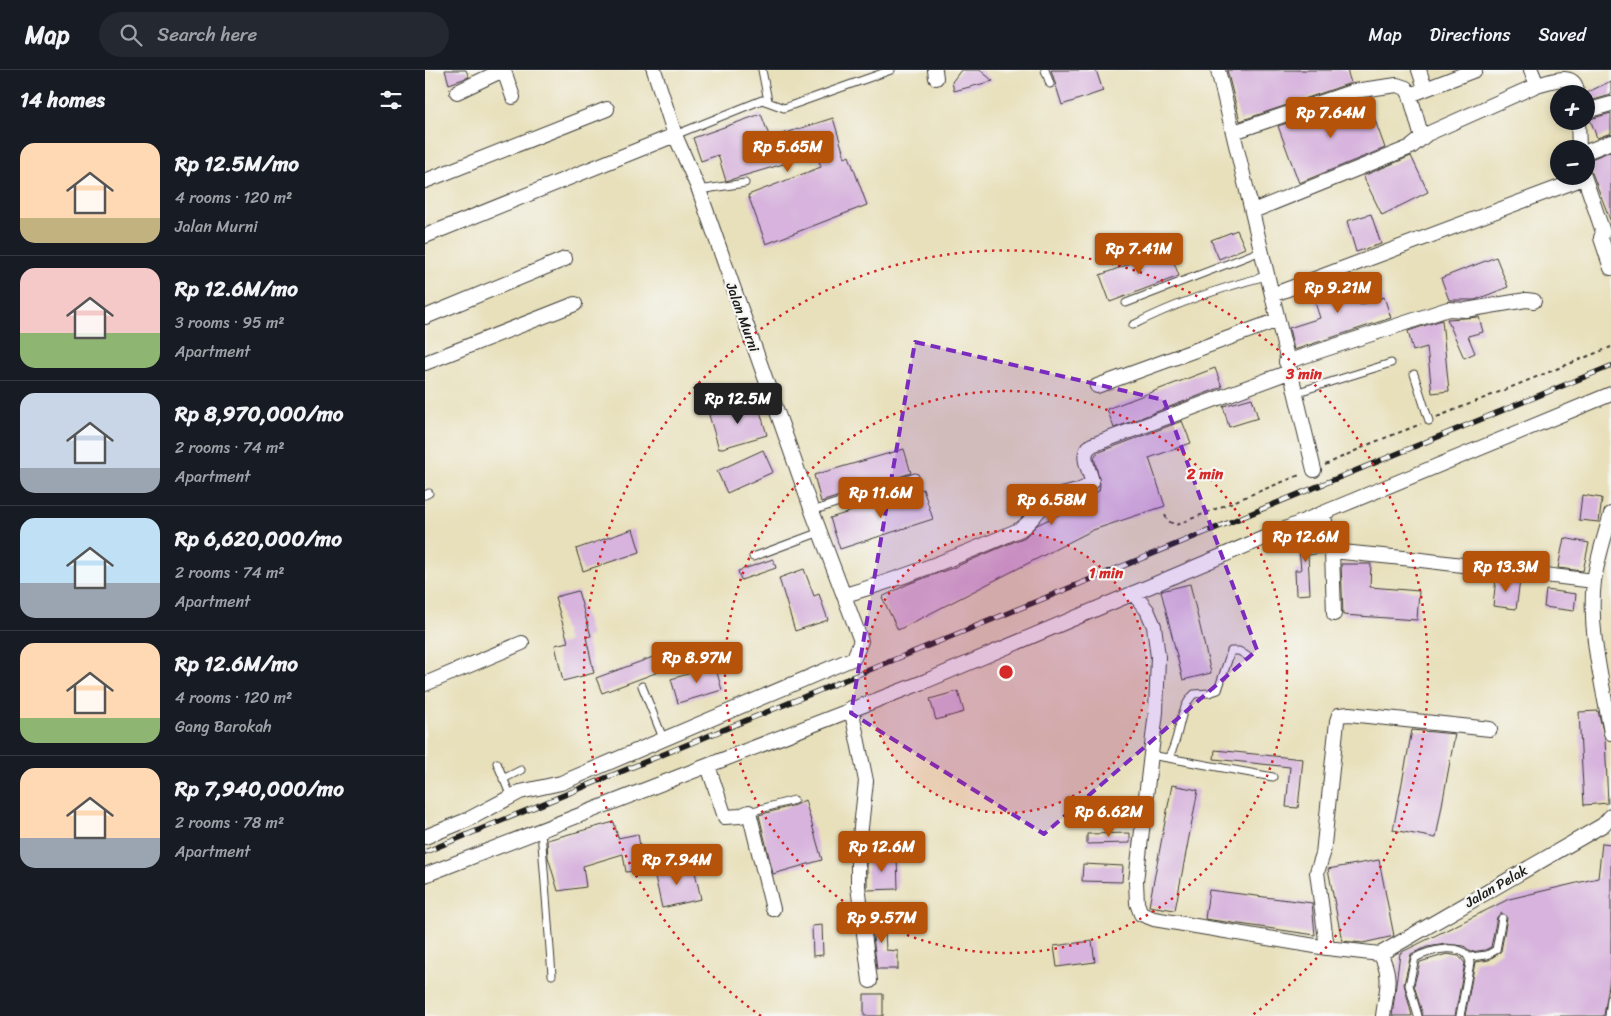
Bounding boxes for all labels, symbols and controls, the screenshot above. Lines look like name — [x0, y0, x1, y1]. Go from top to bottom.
search box — [99, 12, 449, 57]
text: Map — [25, 14, 69, 56]
text: Search here — [157, 18, 257, 51]
text: Map — [1369, 19, 1402, 51]
text: Directions — [1430, 19, 1511, 51]
text: Saved — [1539, 19, 1586, 51]
icon: search — [117, 21, 145, 49]
text: 14 homes — [20, 81, 105, 119]
map controls — [1550, 85, 1595, 185]
button: + — [1550, 85, 1595, 130]
icon: filters — [377, 86, 405, 114]
pin: Rp 7.64M — [1279, 97, 1383, 139]
text: Rp 7.64M — [1297, 98, 1365, 127]
pin: Rp 5.65M — [736, 131, 840, 173]
text: Rp 5.65M — [754, 132, 822, 161]
button: − — [1550, 140, 1595, 185]
text: Rp 12.5M/mo — [175, 145, 299, 183]
icon: home — [60, 163, 120, 223]
text: 4 rooms · 120 m² — [175, 183, 292, 212]
text: Jalan Murni — [175, 212, 258, 241]
pin: Rp 7.41M — [1087, 232, 1191, 275]
text: Rp 7.41M — [1106, 234, 1172, 263]
text: Rp 12.6M/mo — [175, 270, 298, 308]
pin: Rp 9.21M — [1286, 272, 1390, 314]
text: Rp 9.21M — [1305, 273, 1371, 302]
street label: Jalan Murni — [718, 278, 767, 357]
icon: home — [60, 288, 120, 348]
text: 3 rooms · 95 m² — [175, 308, 285, 337]
text: Apartment — [175, 337, 251, 366]
text: 3 min — [1285, 361, 1323, 387]
pin: Rp 12.5M — [686, 382, 790, 425]
text: Rp 12.5M — [705, 384, 771, 413]
text: Rp 8,970,000/mo — [175, 395, 343, 433]
icon: home — [60, 413, 120, 473]
text: 2 rooms · 74 m² — [175, 433, 285, 462]
text: 2 min — [1186, 461, 1224, 487]
text: Apartment — [175, 462, 251, 491]
pin: Rp 11.6M — [829, 476, 933, 519]
text: Rp 11.6M — [849, 478, 913, 507]
pin: Rp 6.58M — [1000, 484, 1104, 526]
text: Rp 6.58M — [1018, 485, 1086, 514]
text: Rp 6,620,000/mo — [175, 520, 342, 558]
pin: Rp 12.6M — [1254, 520, 1358, 563]
text: Rp 12.6M — [1273, 522, 1339, 551]
icon: home — [60, 538, 120, 598]
pin: Rp 13.3M — [1454, 550, 1558, 593]
text: Rp 13.3M — [1474, 552, 1538, 581]
text: 2 rooms · 74 m² — [175, 558, 285, 587]
text: 1 min — [1089, 560, 1124, 586]
text: Apartment — [175, 587, 251, 616]
pin: Rp 8.97M — [645, 642, 749, 684]
text: Rp 8.97M — [663, 643, 731, 672]
text: Rp 12.6M/mo — [175, 645, 298, 683]
icon: home — [60, 663, 120, 723]
centre of rings — [997, 663, 1015, 681]
text: 4 rooms · 120 m² — [175, 683, 292, 712]
text: Gang Barokah — [175, 712, 272, 741]
text: Rp 7,940,000/mo — [175, 770, 344, 808]
icon: home — [60, 788, 120, 848]
pin: Rp 6.62M — [1057, 796, 1161, 838]
text: Rp 6.62M — [1075, 797, 1143, 826]
text: 2 rooms · 78 m² — [175, 808, 284, 837]
pin: Rp 12.6M — [830, 830, 934, 873]
text: Rp 12.6M — [849, 832, 915, 861]
text: Apartment — [175, 837, 251, 866]
pin: Rp 7.94M — [625, 844, 729, 886]
text: Rp 7.94M — [642, 845, 712, 874]
street label: Jalan Pelak — [1459, 858, 1533, 915]
pin: Rp 9.57M — [830, 902, 934, 944]
text: Rp 9.57M — [848, 903, 916, 932]

